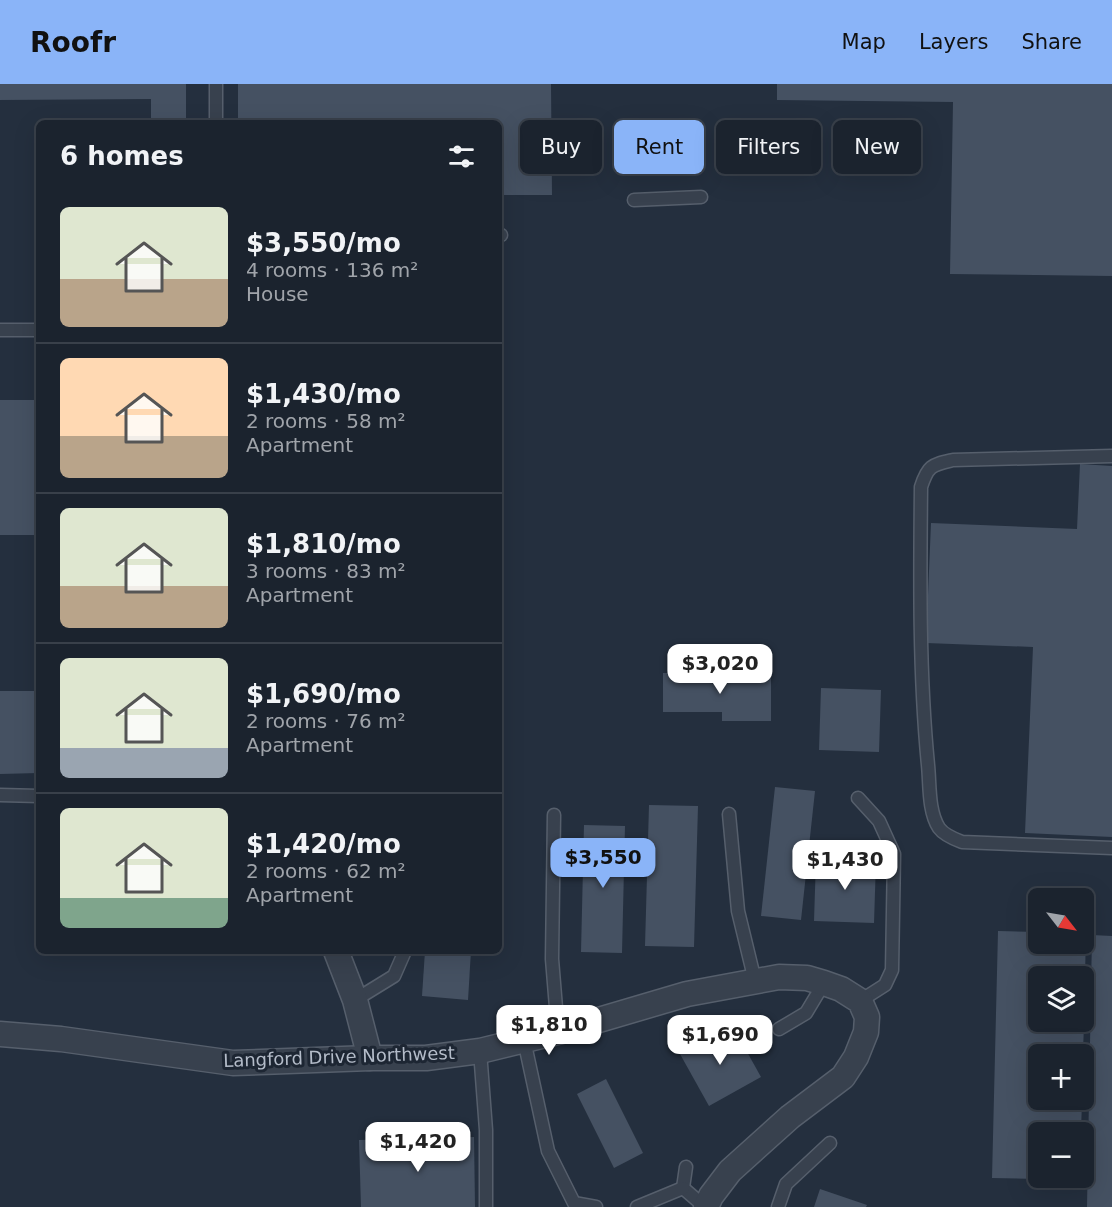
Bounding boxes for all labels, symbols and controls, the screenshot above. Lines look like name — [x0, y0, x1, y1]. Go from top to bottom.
text: Roofr — [30, 26, 116, 59]
text: Map — [842, 30, 886, 54]
text: Layers — [919, 30, 988, 54]
text: Share — [1021, 30, 1082, 54]
chip: Buy — [520, 120, 602, 174]
chip: Rent — [614, 120, 704, 174]
chip: Filters — [716, 120, 821, 174]
chip: New — [833, 120, 921, 174]
icon: filters — [445, 140, 478, 173]
text: 6 homes — [60, 141, 184, 171]
text: $3,550/mo — [246, 228, 401, 258]
icon: home — [108, 231, 180, 303]
text: 4 rooms · 136 m² — [246, 258, 418, 282]
text: House — [246, 282, 309, 306]
text: $1,430/mo — [246, 379, 401, 409]
icon: home — [108, 382, 180, 454]
text: 2 rooms · 58 m² — [246, 409, 406, 433]
text: Apartment — [246, 433, 353, 457]
text: $1,810/mo — [246, 529, 401, 559]
icon: home — [108, 532, 180, 604]
text: 3 rooms · 83 m² — [246, 559, 406, 583]
text: Apartment — [246, 583, 353, 607]
pin: $3,020 — [671, 644, 769, 695]
text: $3,020 — [681, 651, 759, 675]
text: $1,690/mo — [246, 679, 401, 709]
icon: home — [108, 682, 180, 754]
text: 2 rooms · 76 m² — [246, 709, 406, 733]
text: Apartment — [246, 733, 353, 757]
text: $1,420/mo — [246, 829, 401, 859]
icon: home — [108, 832, 180, 904]
pin: $3,550 — [554, 838, 652, 889]
pin: $1,430 — [796, 840, 894, 891]
text: $3,550 — [564, 845, 642, 869]
text: $1,430 — [806, 847, 884, 871]
text: 2 rooms · 62 m² — [246, 859, 406, 883]
text: Apartment — [246, 883, 353, 907]
north arrow — [1028, 888, 1094, 954]
map controls — [1028, 888, 1094, 1188]
button: layers — [1028, 966, 1094, 1032]
pin: $1,810 — [500, 1005, 598, 1056]
text: $1,810 — [510, 1012, 588, 1036]
pin: $1,690 — [671, 1015, 769, 1066]
text: $1,690 — [681, 1022, 759, 1046]
street label: Langford Drive Northwest — [223, 1042, 455, 1071]
button: + — [1028, 1044, 1094, 1110]
pin: $1,420 — [369, 1122, 467, 1173]
button: − — [1028, 1122, 1094, 1188]
text: $1,420 — [379, 1129, 457, 1153]

